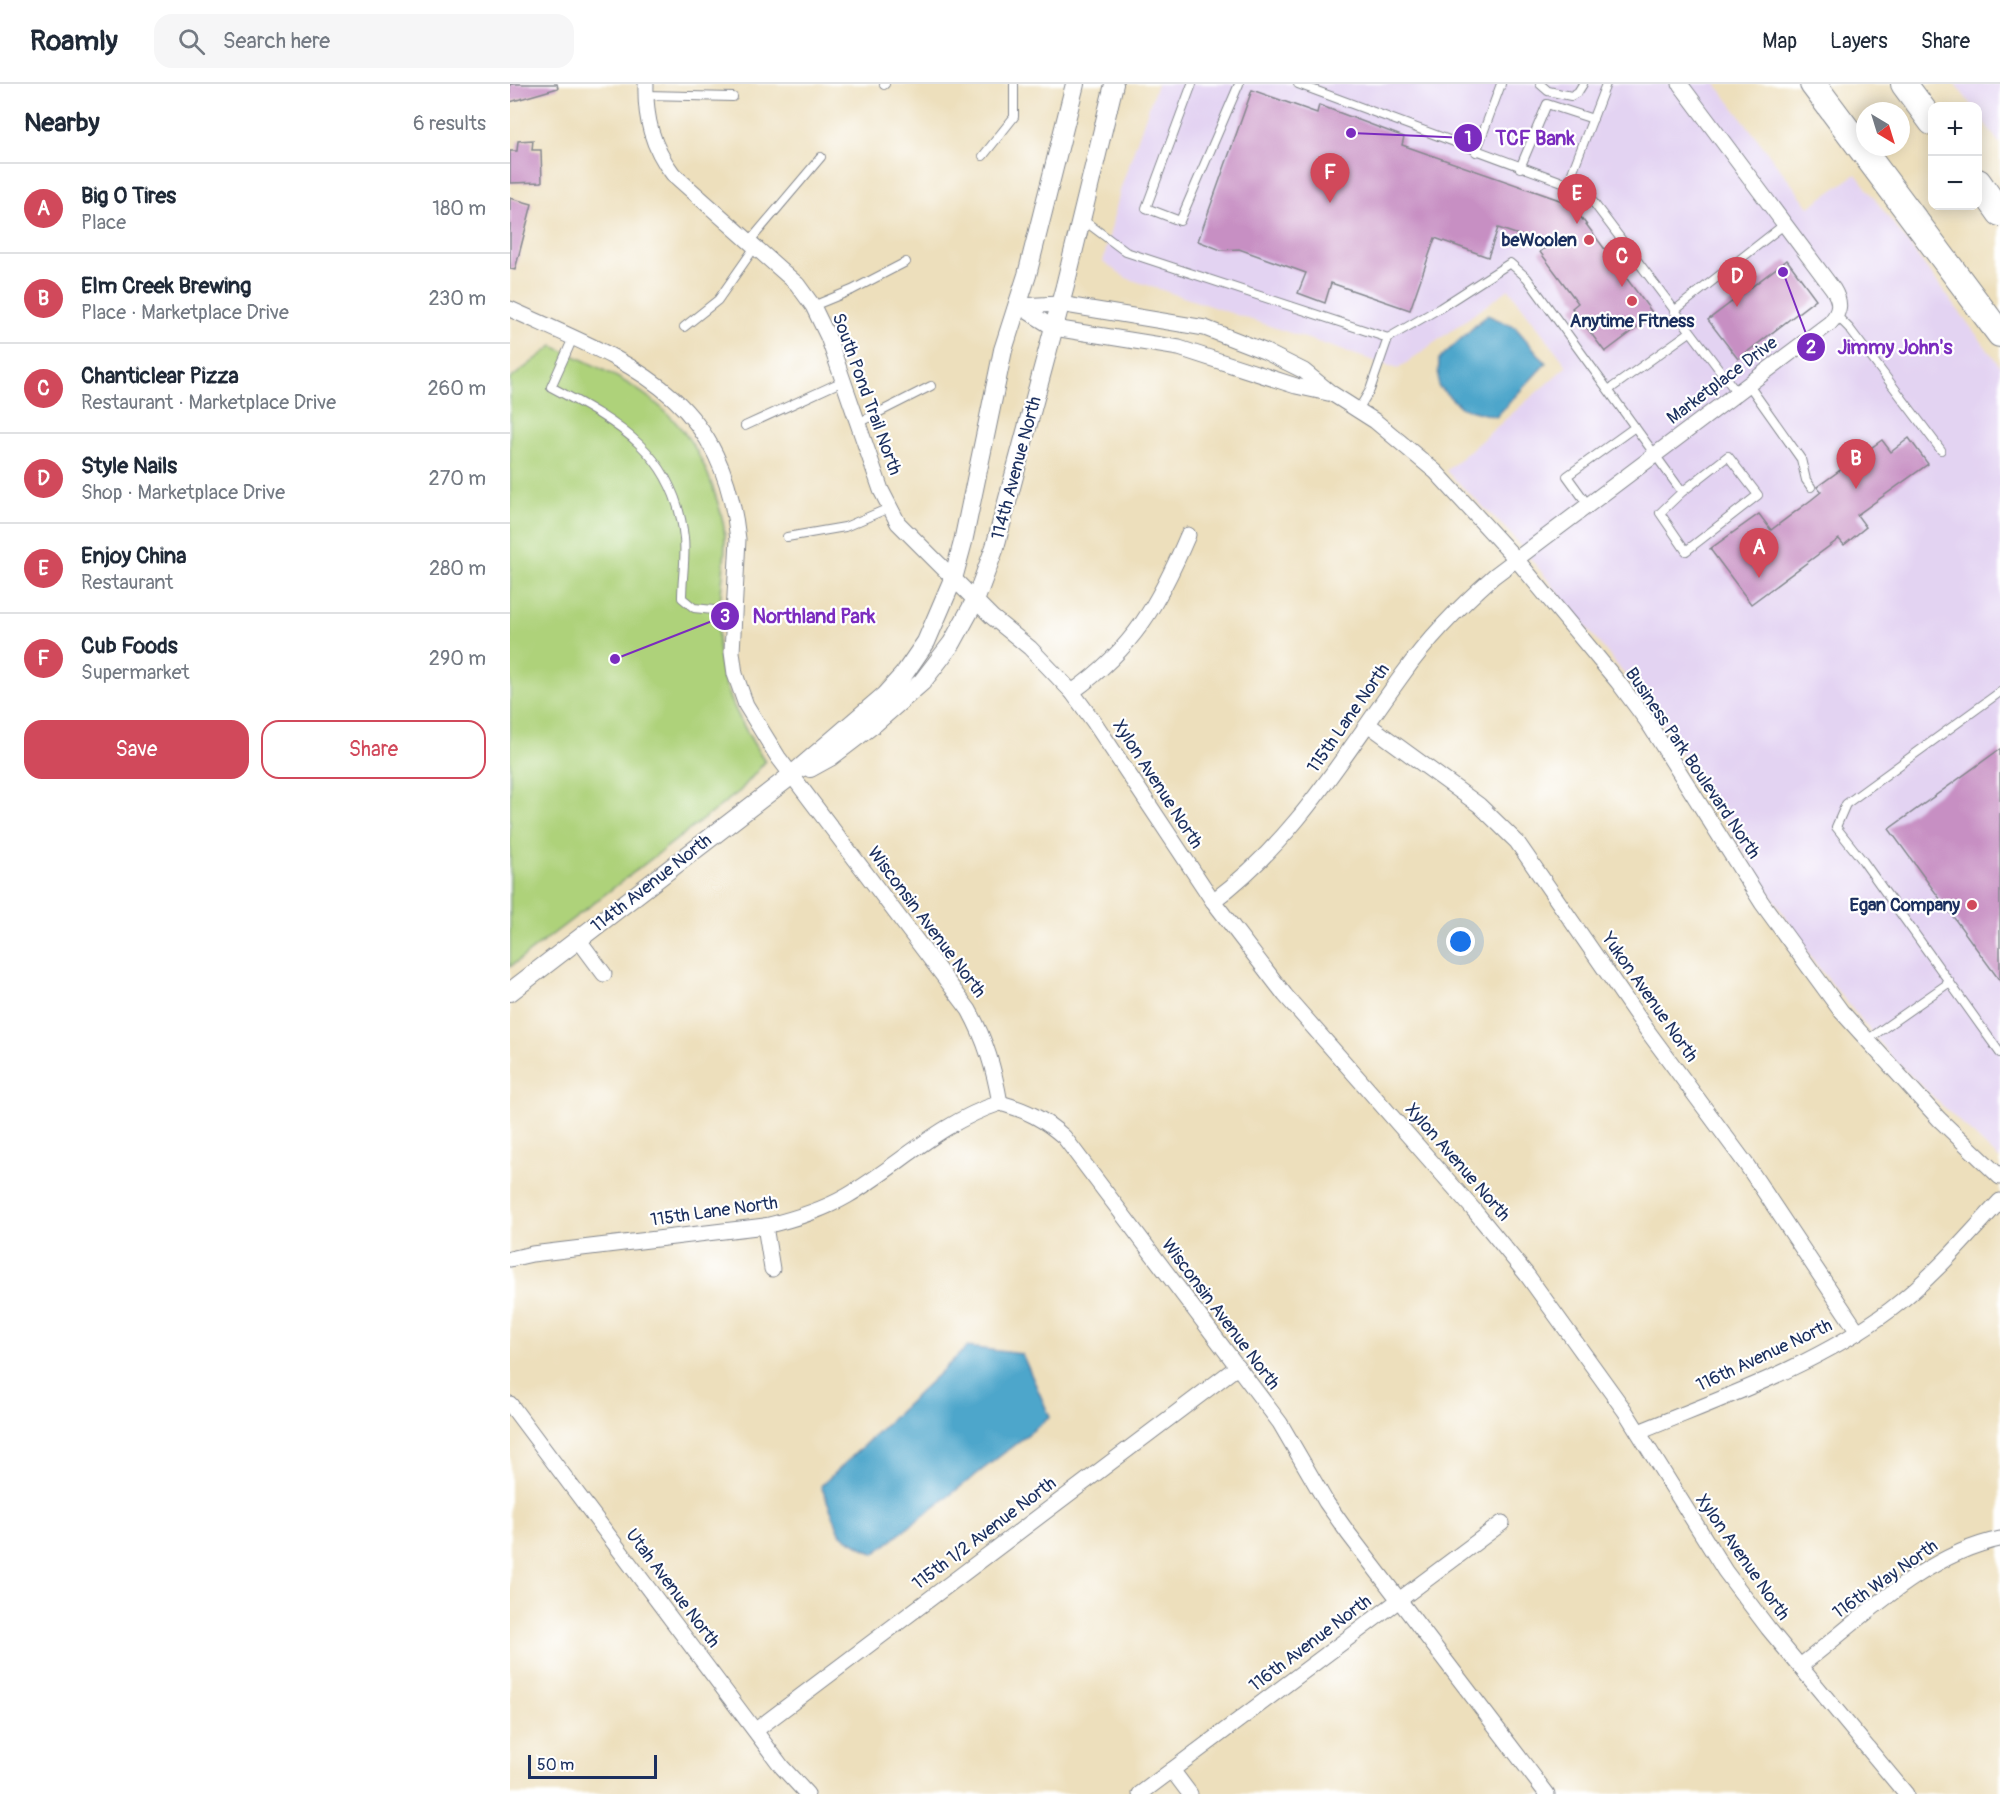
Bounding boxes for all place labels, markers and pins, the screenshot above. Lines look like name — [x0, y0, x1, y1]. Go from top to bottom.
callout: TCF Bank — [1453, 119, 1587, 157]
pin: F — [1310, 154, 1350, 203]
pin: E — [1558, 174, 1596, 224]
place label: beWoolen — [1502, 229, 1577, 252]
marker: beWoolen — [1582, 233, 1596, 247]
pin: C — [1602, 238, 1642, 287]
pin: D — [1718, 258, 1756, 307]
marker: Anytime Fitness — [1625, 294, 1639, 308]
place label: Anytime Fitness — [1570, 310, 1695, 333]
callout: Jimmy John's — [1796, 328, 1965, 366]
pin: B — [1836, 440, 1876, 489]
pin: A — [1740, 528, 1778, 578]
callout: Northland Park — [710, 597, 887, 635]
place label: Egan Company — [1850, 894, 1960, 917]
marker: Egan Company — [1965, 898, 1979, 912]

